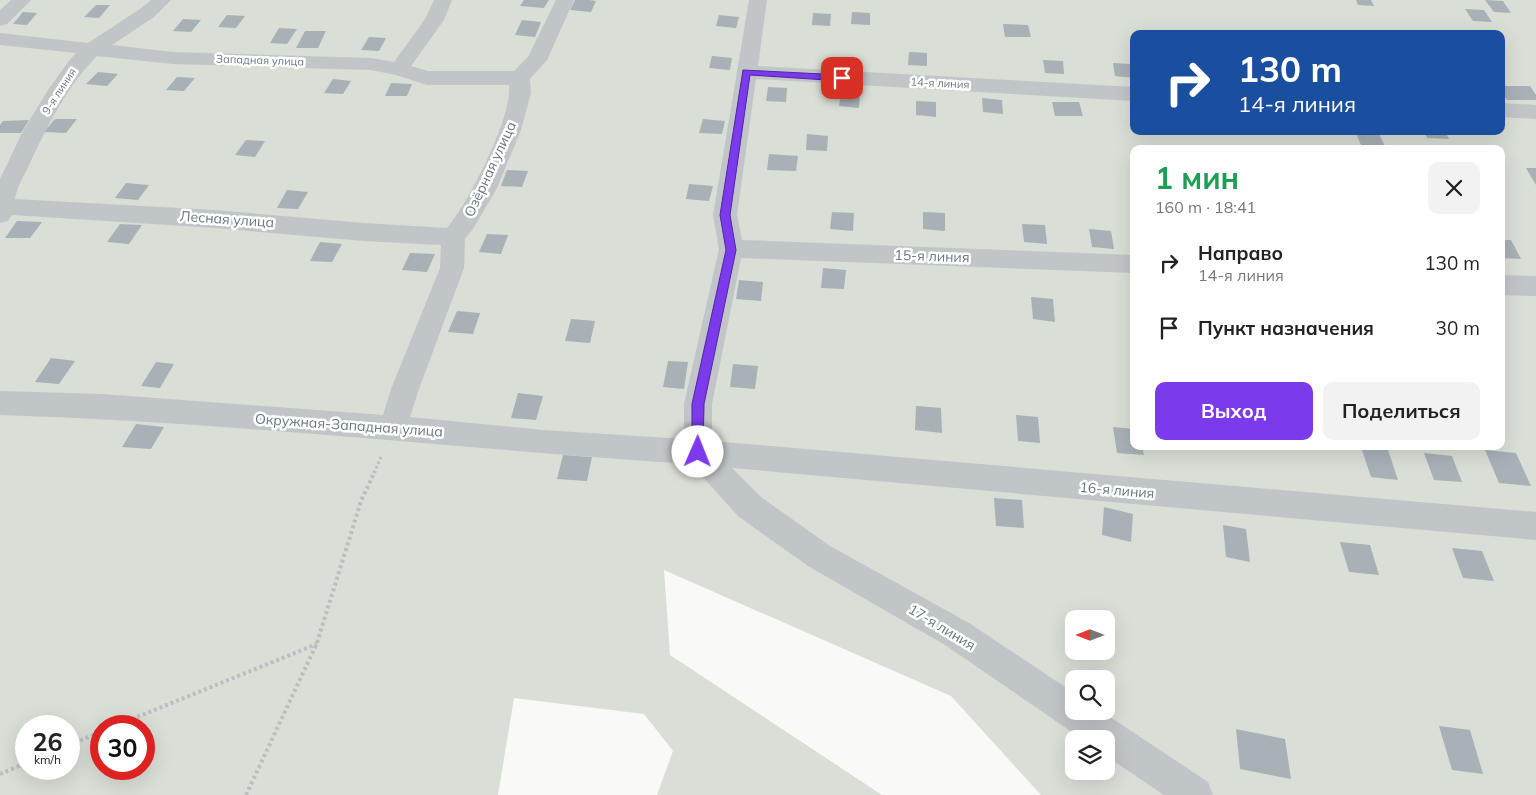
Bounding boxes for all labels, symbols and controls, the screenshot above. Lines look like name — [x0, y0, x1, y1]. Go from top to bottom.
text: 130 m — [1238, 47, 1342, 91]
icon: right — [1155, 50, 1220, 115]
street label: Западная улица — [216, 51, 304, 69]
pin — [821, 57, 863, 99]
icon: arrive — [828, 64, 856, 92]
street label: 9-я линия — [39, 65, 79, 117]
street label: 14-я линия — [910, 74, 970, 92]
text: 14-я линия — [1238, 90, 1356, 118]
street label: Озёрная улица — [460, 118, 520, 220]
text: 1 мин — [1155, 159, 1239, 197]
button: close — [1428, 162, 1480, 214]
text: 160 m · 18:41 — [1155, 197, 1256, 217]
street label: Лесная улица — [179, 207, 275, 231]
text: Направо — [1198, 241, 1283, 265]
street label: 15-я линия — [894, 246, 970, 266]
icon: right — [1155, 249, 1183, 277]
text: 130 m — [1424, 251, 1480, 275]
text: 14-я линия — [1198, 265, 1284, 285]
icon: arrive — [1155, 314, 1183, 342]
text: Пункт назначения — [1198, 316, 1374, 340]
text: 30 m — [1436, 316, 1480, 340]
button: Выход — [1155, 382, 1313, 440]
button: Поделиться — [1323, 382, 1480, 440]
street label: Окружная-Западная улица — [254, 409, 444, 441]
position arrow — [671, 425, 723, 477]
street label: 16-я линия — [1079, 478, 1155, 502]
street label: 17-я линия — [905, 600, 979, 654]
north arrow — [1065, 610, 1115, 660]
map controls — [1065, 610, 1115, 780]
button: search — [1065, 670, 1115, 720]
speed limit sign: 30 — [90, 715, 155, 780]
text: 26 — [32, 726, 63, 757]
button: layers — [1065, 730, 1115, 780]
text: km/h — [34, 752, 61, 767]

